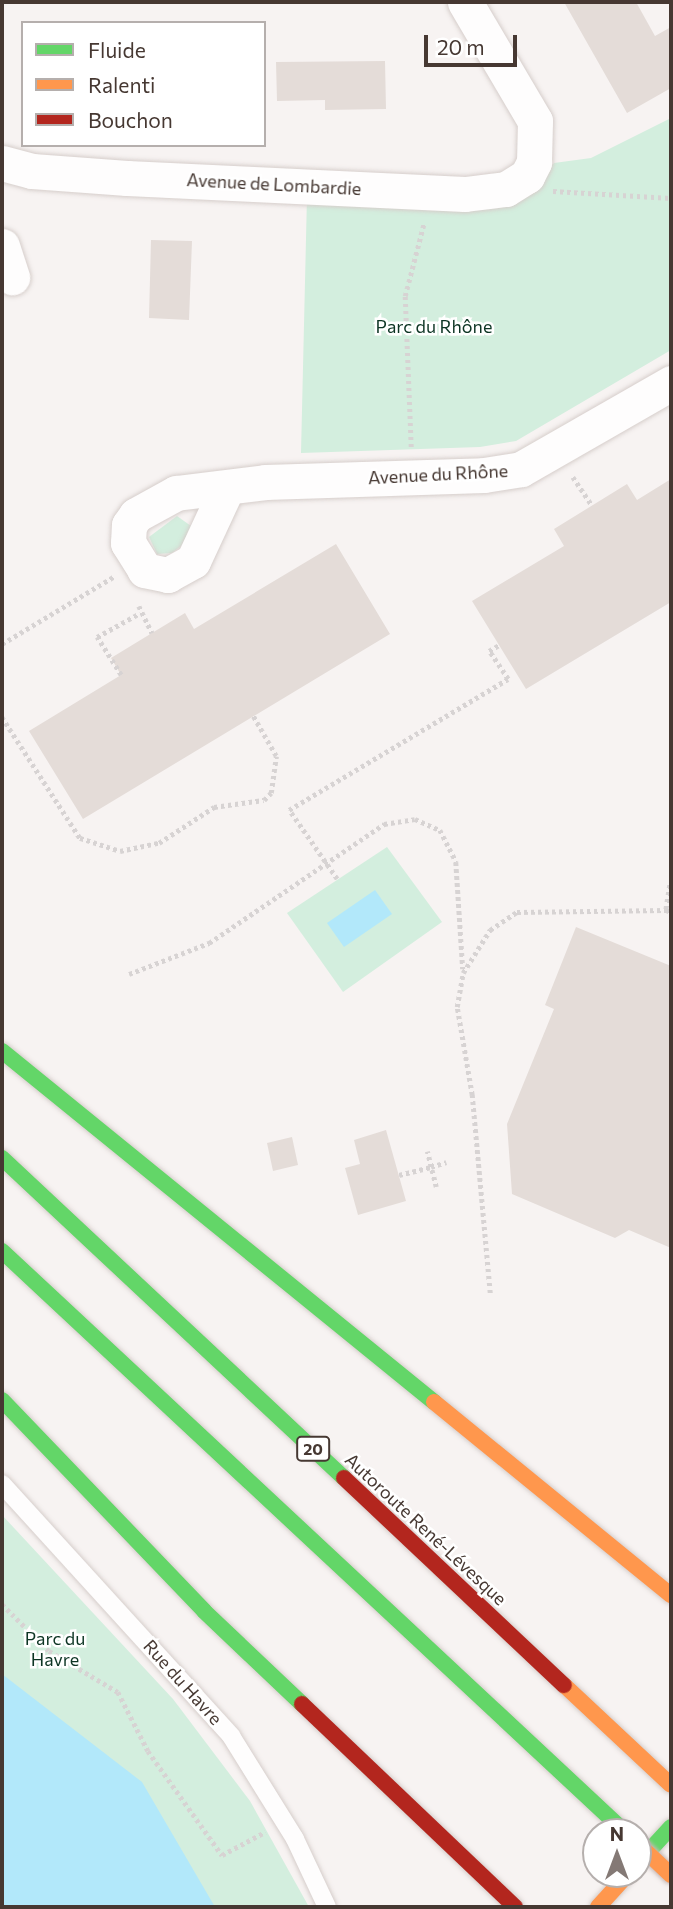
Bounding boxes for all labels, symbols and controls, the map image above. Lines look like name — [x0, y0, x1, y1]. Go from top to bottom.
legend — [21, 21, 266, 147]
scale bar — [428, 21, 521, 65]
text: 20 m — [437, 34, 485, 59]
text: Fluide — [88, 37, 146, 62]
text: Ralenti — [88, 72, 155, 97]
text: Bouchon — [88, 107, 173, 132]
street label: Avenue de Lombardie — [186, 169, 362, 199]
park label: Parc du Rhône — [376, 315, 492, 337]
street label: Avenue du Rhône — [367, 460, 509, 488]
road number: 20 — [296, 1436, 330, 1462]
street label: Autoroute René-Lévesque — [341, 1449, 511, 1609]
park label: Parc du Havre — [25, 1628, 85, 1670]
street label: Rue du Havre — [139, 1635, 227, 1729]
north arrow — [582, 1818, 652, 1888]
text: N — [610, 1822, 624, 1845]

